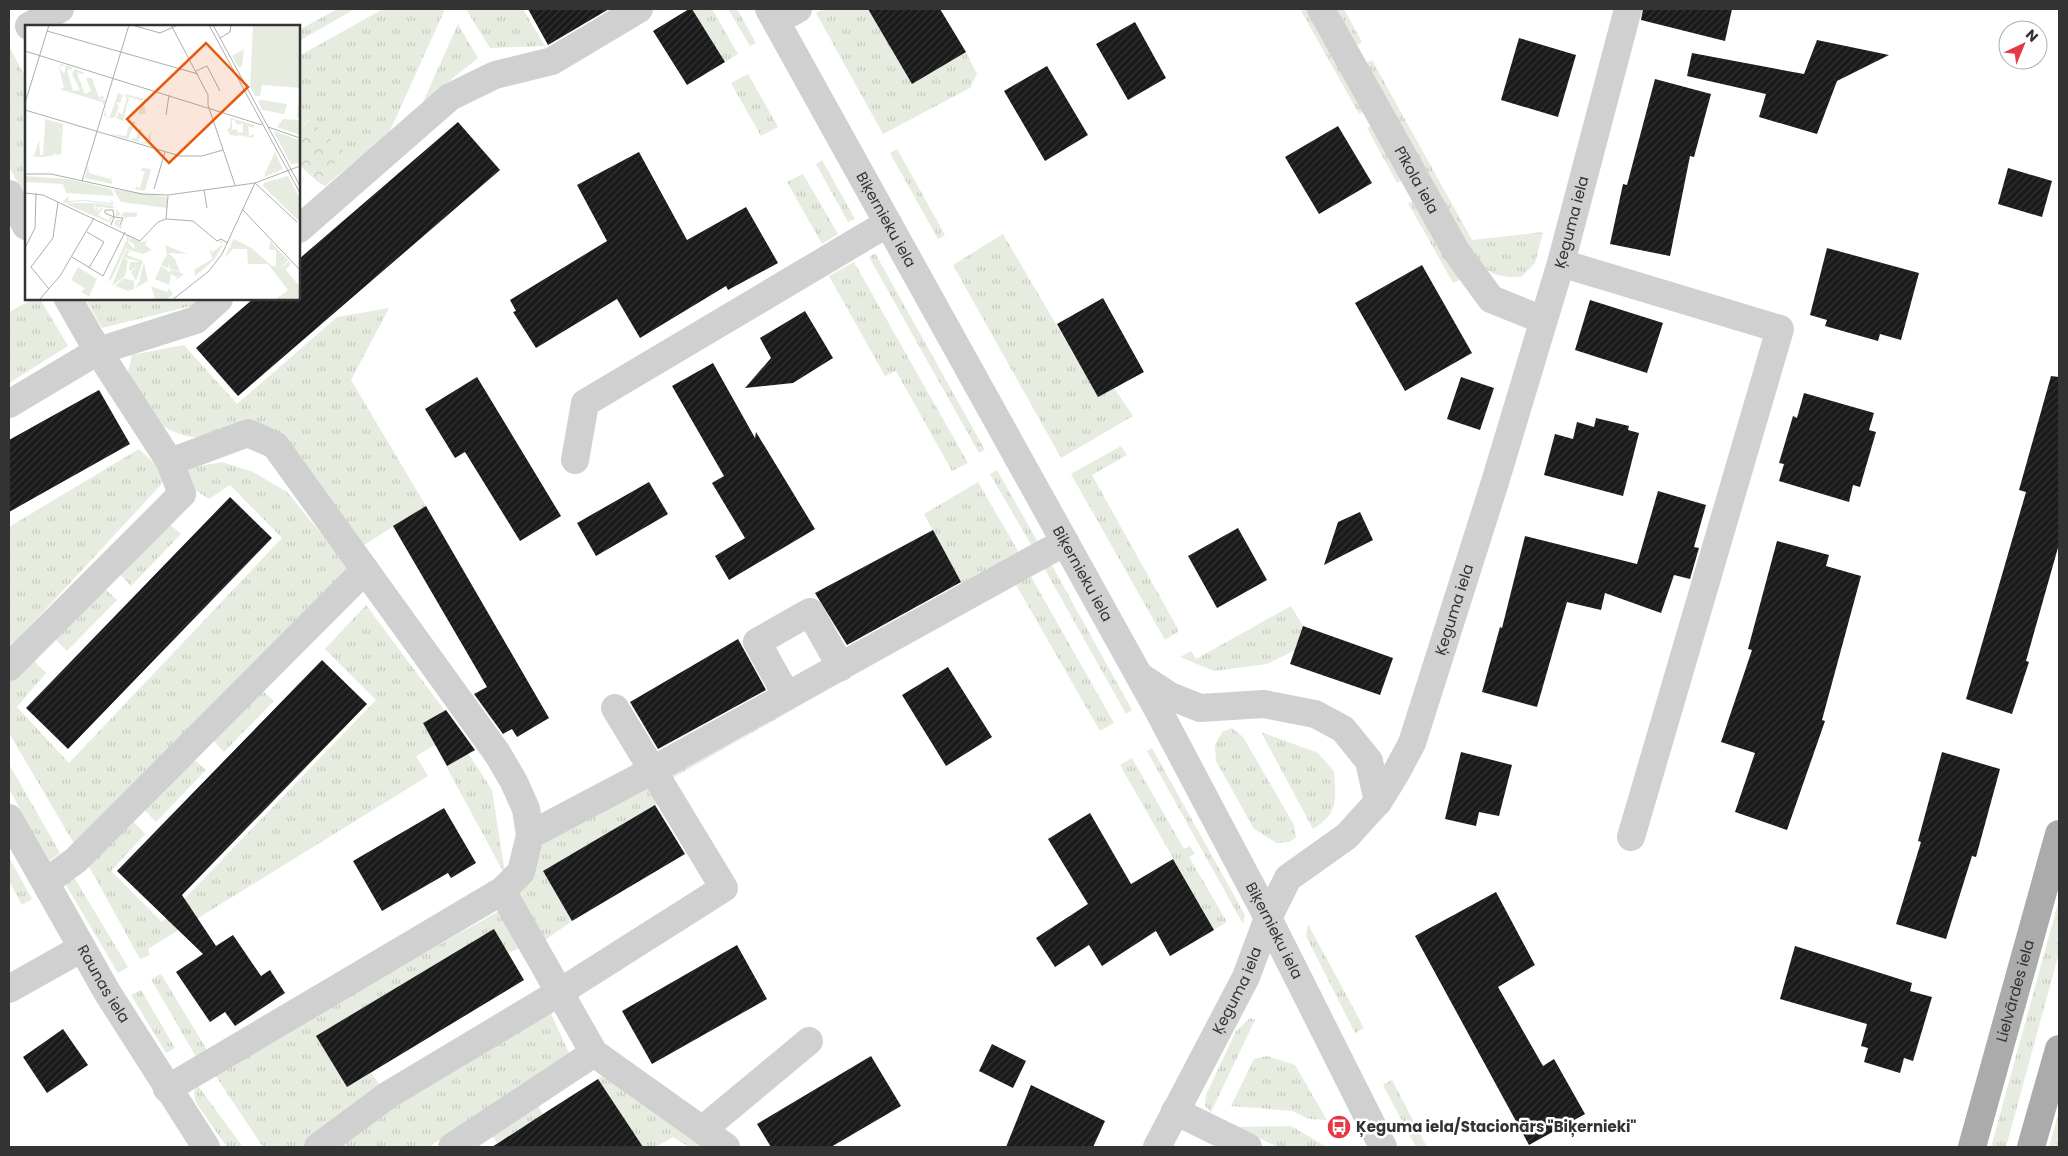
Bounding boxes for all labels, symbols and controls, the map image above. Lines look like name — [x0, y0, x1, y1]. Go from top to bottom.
north arrow — [1998, 20, 2048, 70]
inset map — [25, 25, 300, 300]
text: N — [2021, 25, 2043, 46]
street label: Pīkola iela — [1390, 142, 1444, 218]
street label: Biķernieku iela — [851, 168, 921, 271]
street label: Ķeguma iela — [1549, 174, 1593, 271]
street label: Biķernieku iela — [1048, 522, 1118, 625]
street label: Ķeguma iela — [1430, 561, 1478, 658]
street label: Biķernieku iela — [1241, 878, 1308, 983]
street label: Lielvārdes iela — [1991, 937, 2039, 1044]
street label: Raunas iela — [73, 941, 135, 1027]
street label: Ķeguma iela — [1207, 944, 1266, 1038]
bus stop icon: Ķeguma iela/Stacionārs "Biķernieki" — [1326, 1114, 1352, 1140]
place label: Ķeguma iela/Stacionārs "Biķernieki" — [1356, 1116, 1637, 1138]

